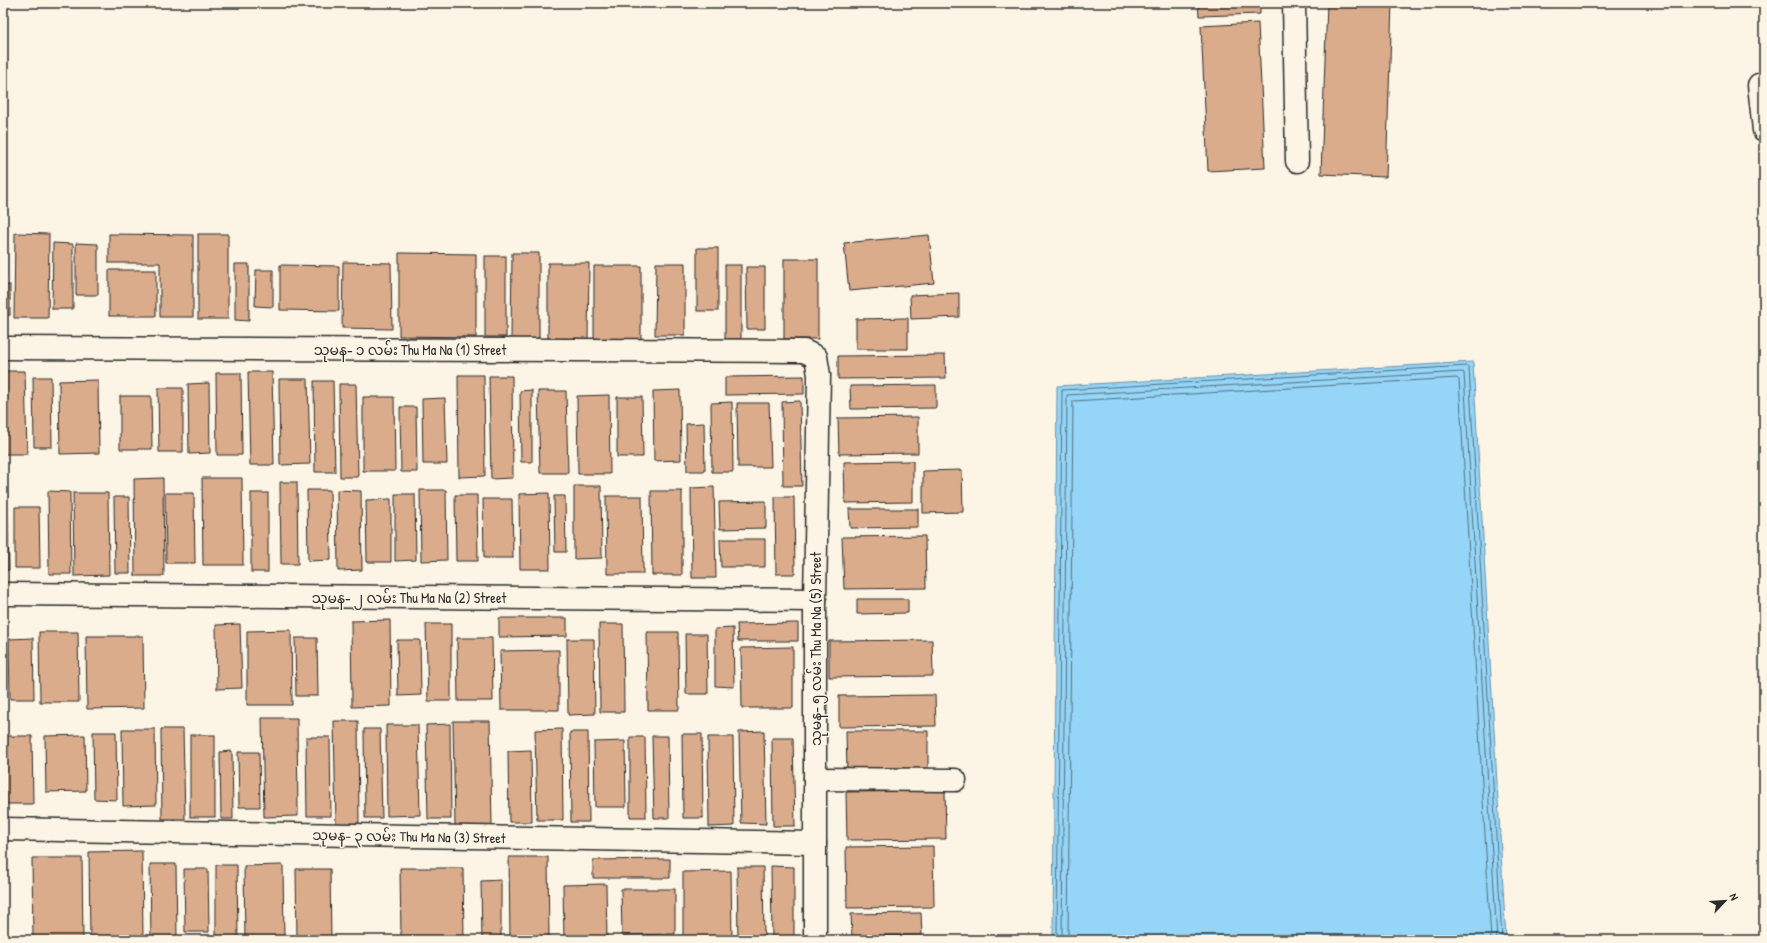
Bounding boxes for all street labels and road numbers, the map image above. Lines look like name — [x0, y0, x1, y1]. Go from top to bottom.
street label: သုမန- ၁ လမ်း Thu Ma Na (1) Street — [314, 340, 506, 362]
street label: သုမန- ၅ လမ်း Thu Ma Na (5) Street — [806, 552, 828, 746]
street label: သုမန- ၂ လမ်း Thu Ma Na (2) Street — [312, 588, 506, 610]
street label: သုမန- ၃ လမ်း Thu Ma Na (3) Street — [312, 825, 506, 850]

